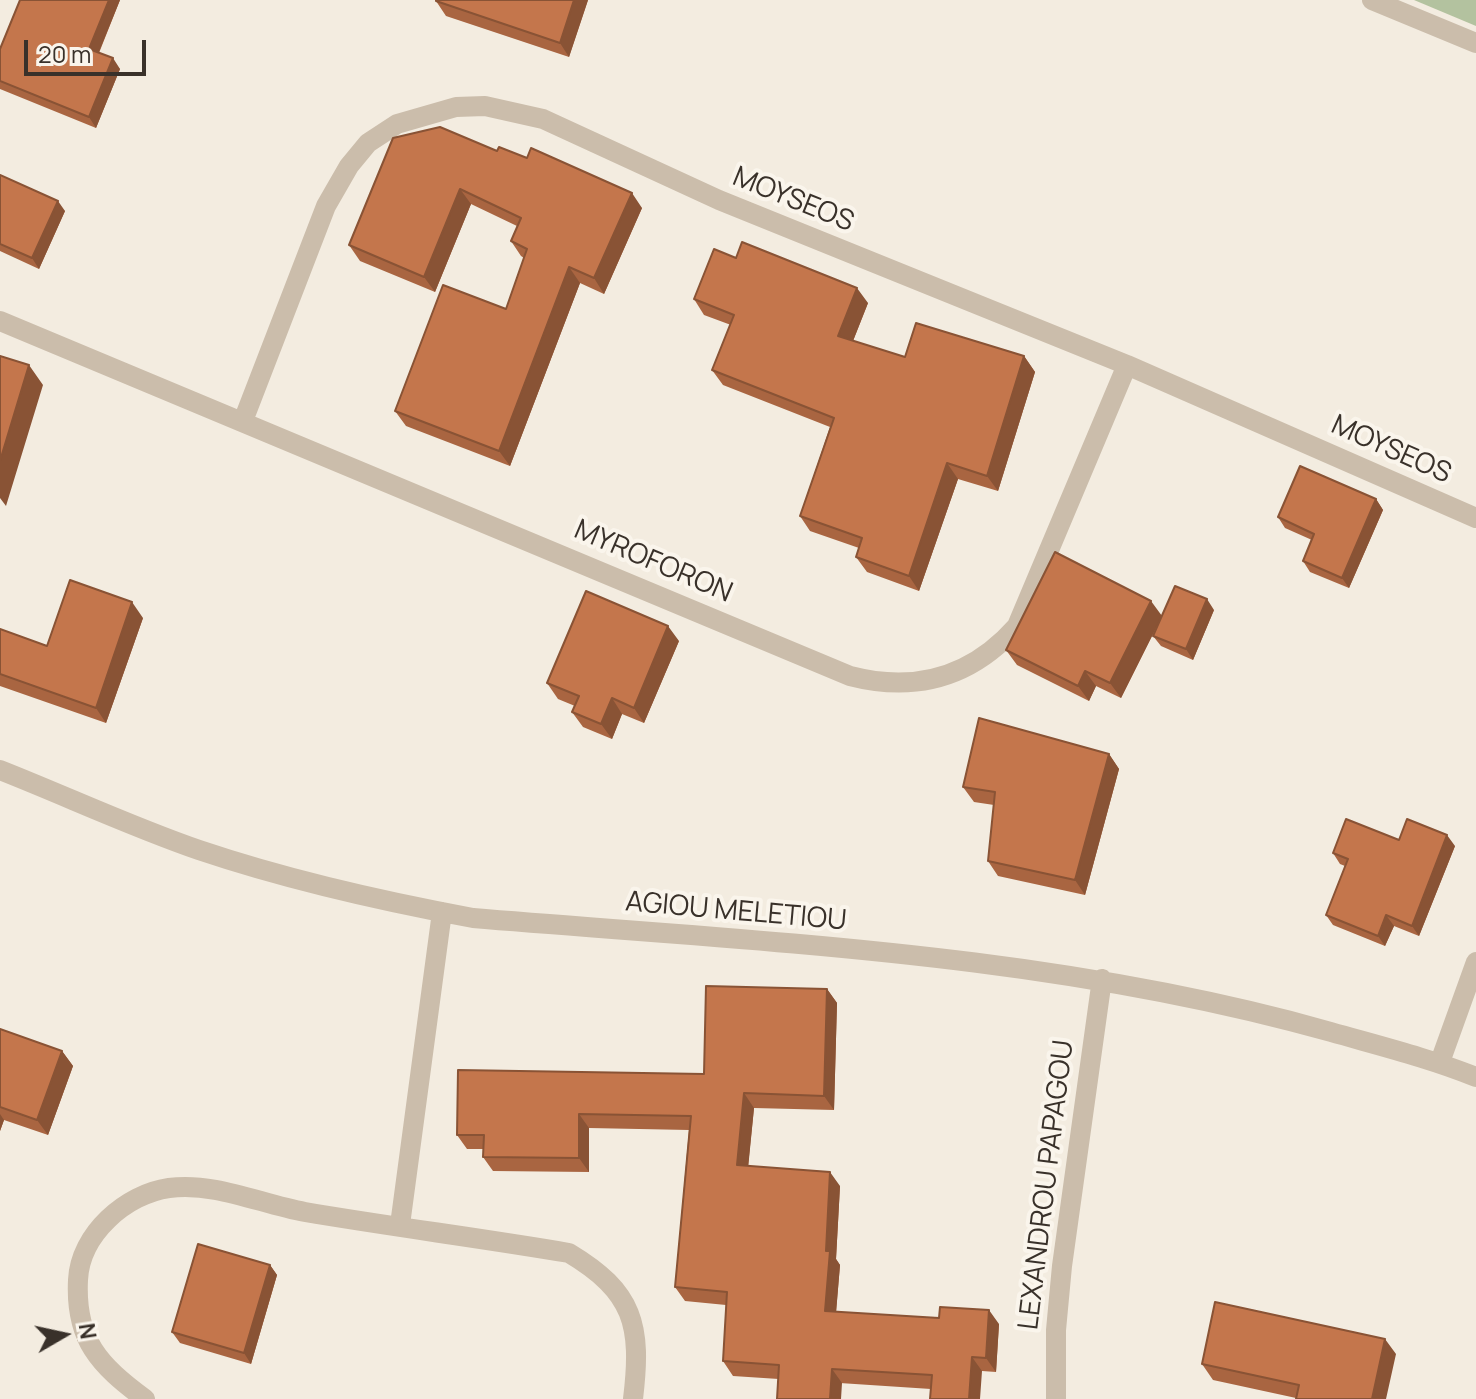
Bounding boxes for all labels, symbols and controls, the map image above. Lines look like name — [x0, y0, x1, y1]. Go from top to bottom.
scale bar — [28, 24, 150, 74]
text: 20 m — [38, 37, 91, 70]
street label: MOYSEOS — [728, 161, 858, 239]
street label: MOYSEOS — [1326, 409, 1456, 491]
street label: MYROFORON — [569, 514, 737, 610]
street label: AGIOU MELETIOU — [624, 886, 848, 938]
street label: LEXANDROU PAPAGOU — [1013, 1038, 1081, 1332]
north arrow — [24, 1295, 104, 1375]
text: N — [72, 1321, 104, 1341]

